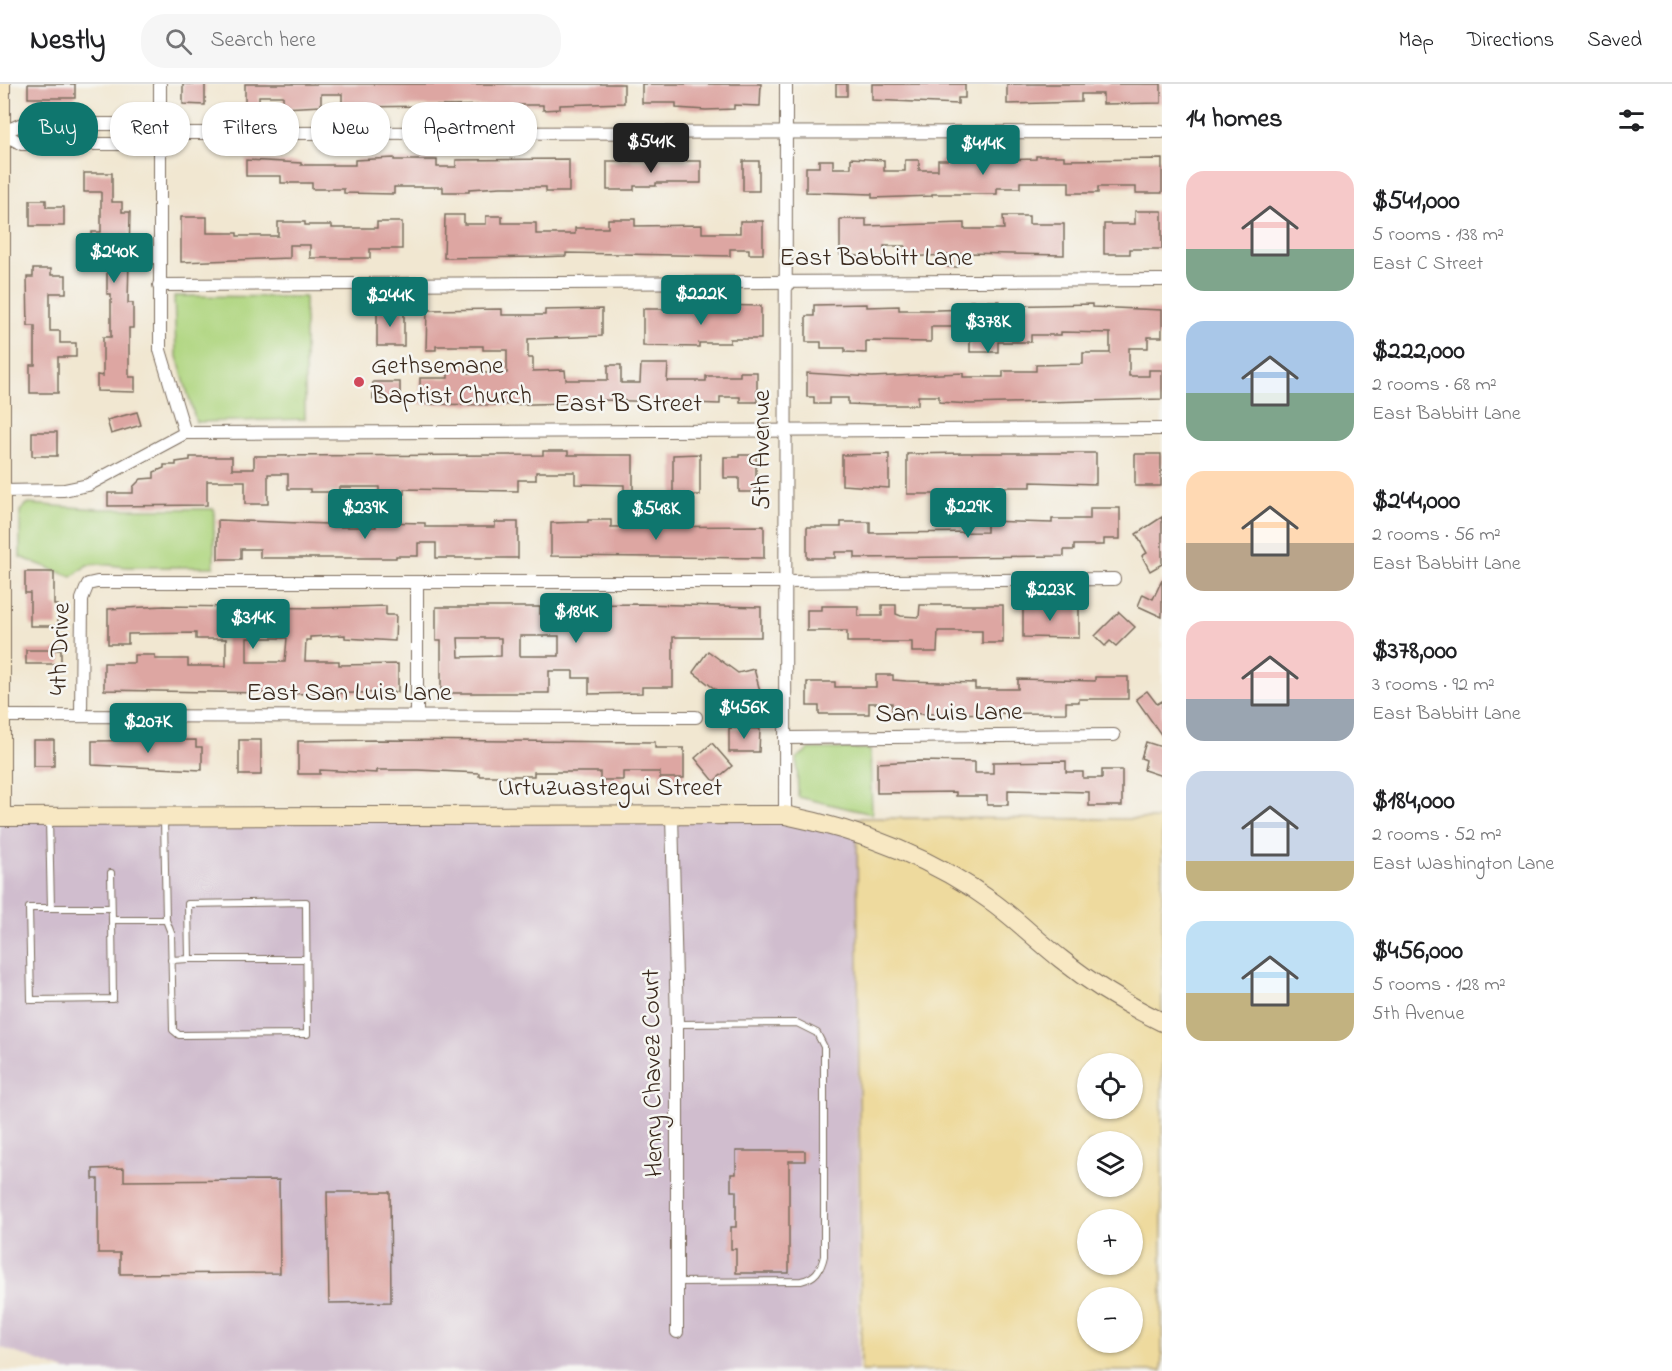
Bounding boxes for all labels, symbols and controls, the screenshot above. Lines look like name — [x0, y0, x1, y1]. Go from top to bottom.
search box — [141, 14, 561, 68]
text: Nestly — [30, 21, 105, 62]
icon: search — [162, 25, 195, 58]
text: Search here — [210, 25, 316, 57]
text: Map — [1398, 26, 1434, 56]
text: Directions — [1467, 26, 1554, 56]
text: Saved — [1587, 26, 1642, 56]
text: 14 homes — [1186, 101, 1282, 139]
chip: Buy — [18, 102, 98, 156]
chip: Rent — [110, 102, 190, 156]
chip: Filters — [202, 102, 299, 156]
chip: New — [311, 102, 390, 156]
chip: Apartment — [402, 102, 537, 156]
icon: filters — [1615, 104, 1648, 137]
pin: $541K — [609, 123, 693, 174]
pin: $414K — [941, 125, 1025, 176]
text: $541K — [627, 128, 675, 157]
text: $414K — [961, 130, 1005, 159]
text: $541,000 — [1372, 183, 1460, 221]
icon: home — [1234, 195, 1306, 267]
text: 5 rooms · 138 m² — [1372, 221, 1504, 250]
pin: $240K — [72, 233, 156, 284]
text: $240K — [90, 238, 138, 267]
street label: East Babbitt Lane — [779, 240, 973, 278]
text: East C Street — [1372, 250, 1483, 279]
pin: $222K — [659, 275, 743, 326]
pin: $244K — [348, 277, 432, 328]
text: $222K — [675, 280, 727, 309]
text: $244K — [366, 282, 414, 311]
pin: $378K — [946, 303, 1030, 354]
text: $378K — [965, 308, 1011, 337]
text: $222,000 — [1372, 333, 1465, 371]
icon: home — [1234, 345, 1306, 417]
place label: Gethsemane Baptist Church — [370, 348, 532, 416]
text: 2 rooms · 68 m² — [1372, 371, 1497, 400]
marker: Gethsemane Baptist Church — [352, 375, 366, 389]
street label: East B Street — [554, 386, 702, 424]
street label: 5th Avenue — [744, 390, 782, 510]
text: East Babbitt Lane — [1372, 400, 1521, 429]
text: $244,000 — [1372, 483, 1460, 521]
pin: $229K — [926, 488, 1010, 539]
pin: $239K — [323, 489, 407, 540]
pin: $548K — [614, 490, 698, 541]
text: $229K — [944, 493, 992, 522]
text: $239K — [342, 494, 388, 523]
text: $548K — [632, 495, 680, 524]
icon: home — [1234, 495, 1306, 567]
text: 2 rooms · 56 m² — [1372, 521, 1501, 550]
text: East Babbitt Lane — [1372, 550, 1521, 579]
pin: $223K — [1008, 571, 1092, 622]
text: $223K — [1025, 576, 1075, 605]
pin: $184K — [534, 593, 618, 644]
text: $184K — [554, 598, 598, 627]
pin: $314K — [211, 599, 295, 650]
street label: 4th Drive — [40, 602, 82, 696]
text: $314K — [231, 604, 275, 633]
text: $378,000 — [1372, 633, 1457, 671]
icon: home — [1234, 645, 1306, 717]
text: 3 rooms · 92 m² — [1372, 671, 1495, 700]
street label: East San Luis Lane — [246, 675, 452, 713]
pin: $456K — [702, 689, 786, 740]
text: $456K — [719, 694, 769, 723]
street label: San Luis Lane — [875, 694, 1023, 734]
text: East Babbitt Lane — [1372, 700, 1521, 729]
pin: $207K — [106, 703, 190, 754]
text: $207K — [124, 708, 172, 737]
street label: Urtuzuastegui Street — [498, 770, 723, 808]
text: $184,000 — [1372, 783, 1455, 821]
icon: home — [1234, 795, 1306, 867]
text: 2 rooms · 52 m² — [1372, 821, 1502, 850]
text: East Washington Lane — [1372, 850, 1554, 879]
text: $456,000 — [1372, 933, 1463, 971]
icon: home — [1234, 945, 1306, 1017]
street label: Henry Chavez Court — [633, 968, 675, 1178]
text: 5 rooms · 128 m² — [1372, 971, 1506, 1000]
text: 5th Avenue — [1372, 1000, 1464, 1029]
map controls — [1077, 1053, 1143, 1353]
button: locate — [1077, 1053, 1143, 1119]
button: layers — [1077, 1131, 1143, 1197]
button: + — [1077, 1209, 1143, 1275]
button: − — [1077, 1287, 1143, 1353]

